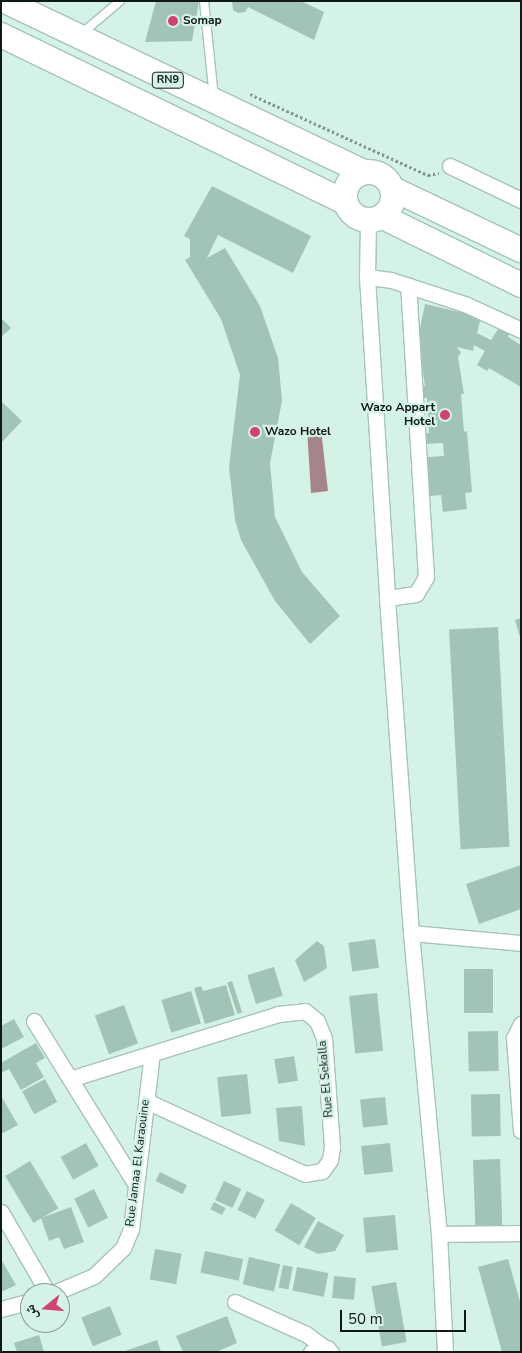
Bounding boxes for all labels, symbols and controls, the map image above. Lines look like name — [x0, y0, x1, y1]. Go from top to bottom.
place label: Somap — [183, 14, 222, 28]
marker: Somap — [167, 15, 179, 27]
road number: RN9 — [152, 72, 184, 88]
place label: Wazo Appart Hotel — [361, 401, 435, 429]
marker: Wazo Appart Hotel — [439, 409, 451, 421]
place label: Wazo Hotel — [265, 425, 331, 439]
marker: Wazo Hotel — [249, 426, 261, 438]
street label: Rue El Sekalla — [315, 1040, 337, 1118]
street label: Rue Jamaa El Karaouine — [123, 1099, 153, 1227]
north arrow — [20, 1283, 70, 1333]
scale bar — [342, 1300, 468, 1332]
text: ش — [20, 1302, 42, 1322]
text: 50 m — [348, 1309, 383, 1329]

